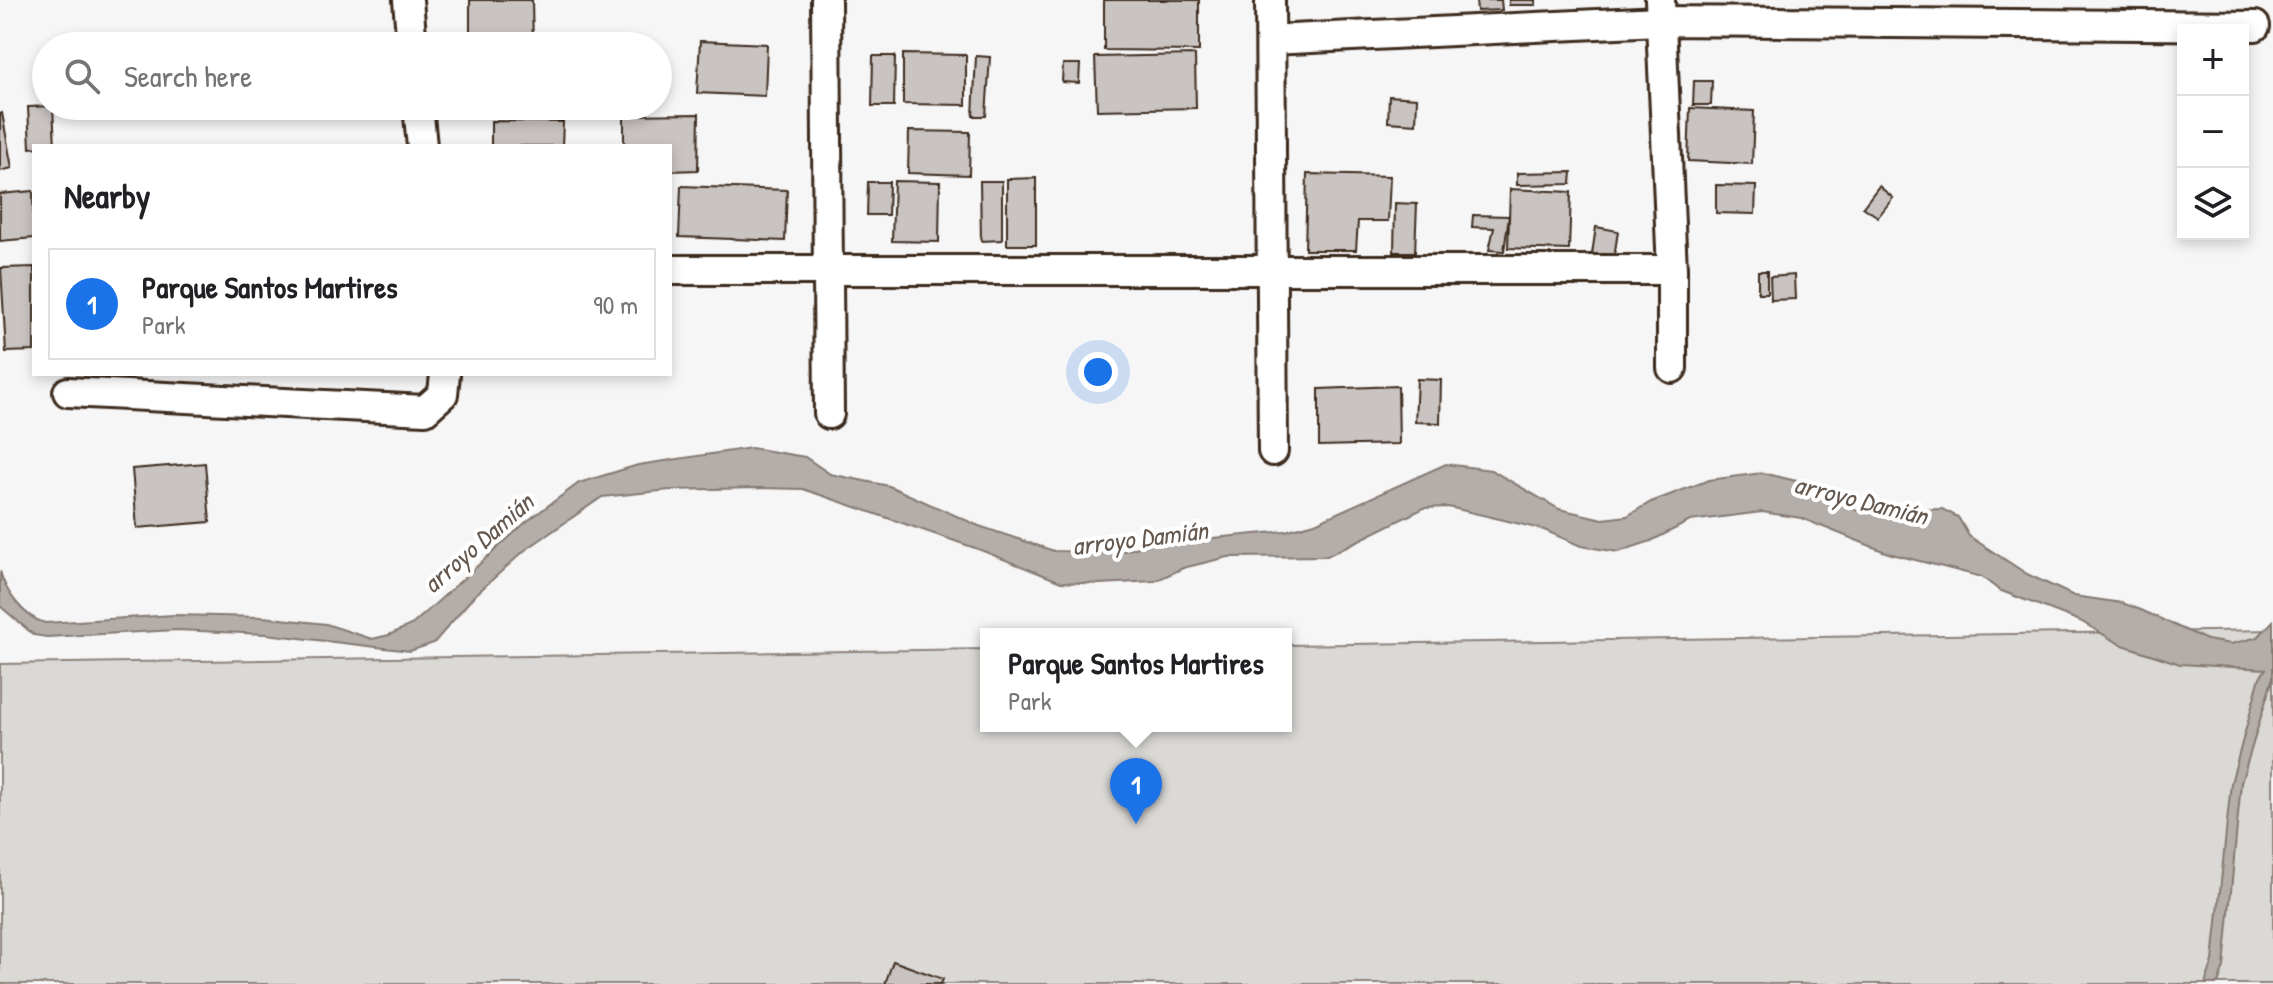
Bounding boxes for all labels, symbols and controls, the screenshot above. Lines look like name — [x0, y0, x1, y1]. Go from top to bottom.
map controls — [2177, 24, 2249, 240]
button: + — [2177, 24, 2249, 96]
search box — [32, 32, 672, 120]
icon: search — [60, 54, 104, 98]
text: Search here — [124, 56, 252, 96]
button: − — [2177, 96, 2249, 168]
button: layers — [2177, 168, 2249, 240]
text: Nearby — [64, 173, 150, 219]
text: Parque Santos Martires — [142, 267, 398, 307]
text: 1 — [87, 287, 97, 322]
text: 90 m — [593, 287, 638, 322]
text: Park — [142, 307, 186, 342]
your location — [1078, 352, 1118, 392]
water label: arroyo Damián — [1791, 466, 1934, 534]
water label: arroyo Damián — [415, 483, 543, 601]
water label: arroyo Damián — [1070, 512, 1212, 564]
popup — [980, 628, 1292, 732]
text: Parque Santos Martires — [1008, 643, 1264, 683]
text: Park — [1008, 683, 1052, 718]
pin: 1 — [1110, 758, 1162, 824]

